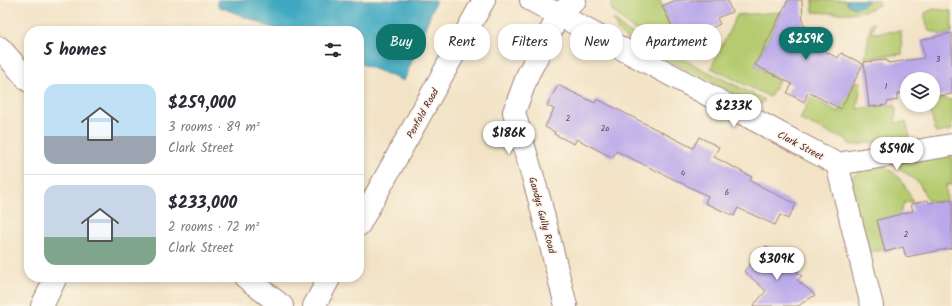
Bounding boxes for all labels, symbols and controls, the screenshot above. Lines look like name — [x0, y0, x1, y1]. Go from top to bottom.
chip: Buy — [376, 24, 426, 60]
chip: Rent — [434, 24, 490, 60]
chip: Filters — [498, 24, 562, 60]
chip: New — [570, 24, 623, 60]
chip: Apartment — [631, 24, 721, 60]
pin: $259K — [778, 27, 834, 61]
text: $259K — [788, 29, 824, 50]
text: 5 homes — [44, 37, 107, 64]
icon: filters — [322, 39, 344, 61]
house number: 3 — [936, 53, 941, 66]
map controls — [900, 72, 940, 112]
button: layers — [900, 72, 940, 112]
house number: 1 — [885, 80, 888, 93]
street label: Penfold Road — [403, 85, 444, 141]
text: $259,000 — [168, 90, 236, 117]
pin: $233K — [706, 94, 762, 128]
text: $233K — [715, 96, 753, 117]
icon: home — [76, 100, 124, 148]
house number: 2 — [566, 112, 571, 125]
text: 3 rooms · 89 m² — [168, 117, 260, 138]
pin: $186K — [481, 121, 537, 155]
house number: 2a — [601, 122, 609, 135]
text: $186K — [492, 123, 526, 144]
street label: Clark Street — [774, 127, 827, 165]
pin: $590K — [869, 137, 925, 171]
text: Clark Street — [168, 138, 234, 159]
text: $590K — [879, 139, 915, 160]
house number: 4 — [681, 167, 686, 180]
street label: Gandys Gully Road — [524, 175, 560, 256]
house number: 6 — [725, 186, 729, 199]
text: $233,000 — [168, 190, 237, 217]
icon: home — [76, 201, 124, 249]
text: 2 rooms · 72 m² — [168, 217, 259, 238]
house number: 2 — [904, 228, 909, 241]
text: Clark Street — [168, 238, 234, 259]
pin: $309K — [749, 247, 805, 281]
text: $309K — [759, 249, 795, 270]

